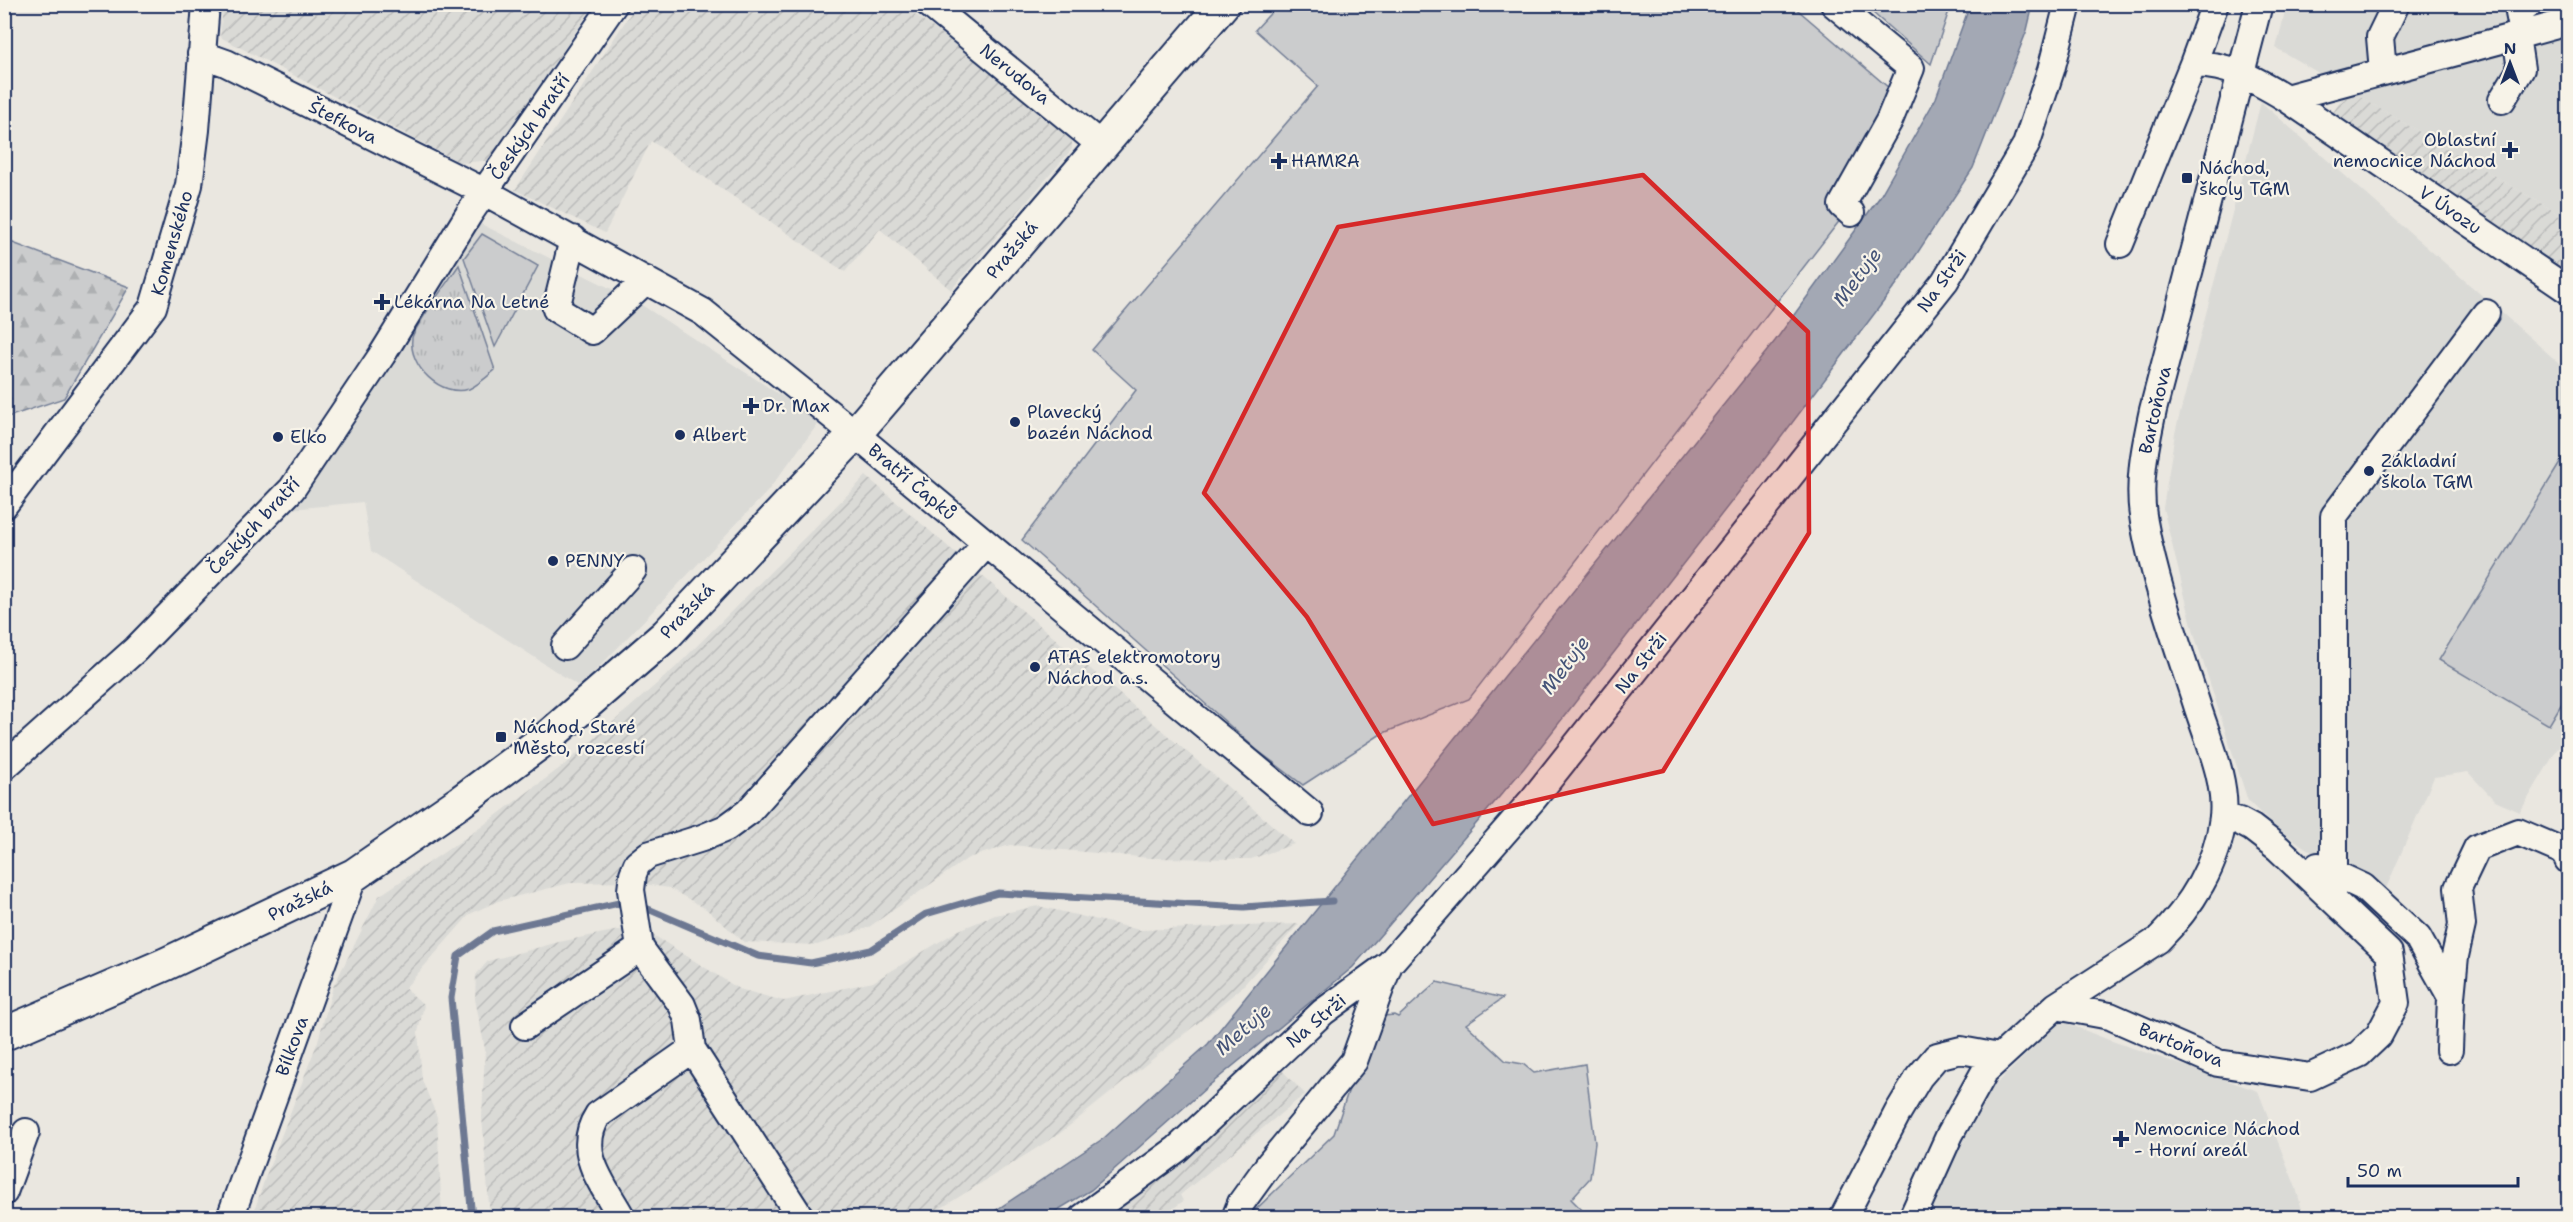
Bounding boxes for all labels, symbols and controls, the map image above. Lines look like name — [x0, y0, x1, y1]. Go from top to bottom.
north arrow — [2480, 33, 2540, 93]
street label: Nerudova — [975, 38, 1055, 110]
text: N — [2504, 38, 2516, 59]
street label: Českých bratří — [484, 69, 576, 185]
street label: Štefkova — [305, 94, 381, 150]
place label: Oblastní nemocnice Náchod — [2333, 128, 2496, 173]
marker: Oblastní nemocnice Náchod — [2501, 141, 2519, 159]
place label: HAMRA — [1291, 149, 1360, 173]
marker: HAMRA — [1272, 154, 1286, 168]
place label: Náchod, školy TGM — [2199, 156, 2290, 201]
marker: Náchod, školy TGM — [2180, 171, 2194, 185]
street label: V Úvozu — [2414, 180, 2486, 240]
street label: Komenského — [146, 188, 198, 298]
street label: Pražská — [981, 216, 1043, 284]
water label: Metuje — [1827, 243, 1887, 311]
street label: Na Strži — [1912, 245, 1972, 317]
place label: Lékárna Na Letné — [394, 290, 549, 314]
marker: Lékárna Na Letné — [375, 295, 389, 309]
street label: Bartoňova — [2133, 364, 2177, 456]
place label: Dr. Max — [763, 394, 830, 418]
marker: Dr. Max — [744, 399, 758, 413]
place label: Plavecký bazén Náchod — [1027, 400, 1153, 445]
marker: Plavecký bazén Náchod — [1008, 415, 1022, 429]
place label: Albert — [692, 423, 747, 447]
place label: Elko — [290, 425, 327, 449]
marker: Albert — [673, 428, 687, 442]
marker: Elko — [271, 430, 285, 444]
street label: Bratří Čapků — [863, 438, 961, 526]
place label: Základní škola TGM — [2381, 449, 2473, 494]
marker: Základní škola TGM — [2362, 464, 2376, 478]
street label: Českých bratří — [203, 472, 305, 580]
place label: PENNY — [565, 549, 625, 573]
marker: PENNY — [546, 554, 560, 568]
street label: Pražská — [654, 578, 720, 644]
street label: Na Strži — [1609, 627, 1673, 699]
water label: Metuje — [1535, 631, 1595, 699]
place label: ATAS elektromotory Náchod a.s. — [1047, 645, 1221, 690]
marker: ATAS elektromotory Náchod a.s. — [1028, 660, 1042, 674]
place label: Náchod, Staré Město, rozcestí — [513, 715, 645, 760]
marker: Náchod, Staré Město, rozcestí — [494, 730, 508, 744]
street label: Pražská — [264, 875, 336, 927]
street label: Na Strži — [1281, 989, 1351, 1053]
water label: Metuje — [1209, 997, 1277, 1061]
street label: Bílkova — [270, 1013, 314, 1079]
street label: Bartoňova — [2135, 1017, 2227, 1073]
place label: Nemocnice Náchod - Horní areál — [2134, 1117, 2300, 1162]
marker: Nemocnice Náchod - Horní areál — [2112, 1130, 2130, 1148]
scale bar — [2348, 1150, 2518, 1188]
text: 50 m — [2357, 1159, 2402, 1183]

